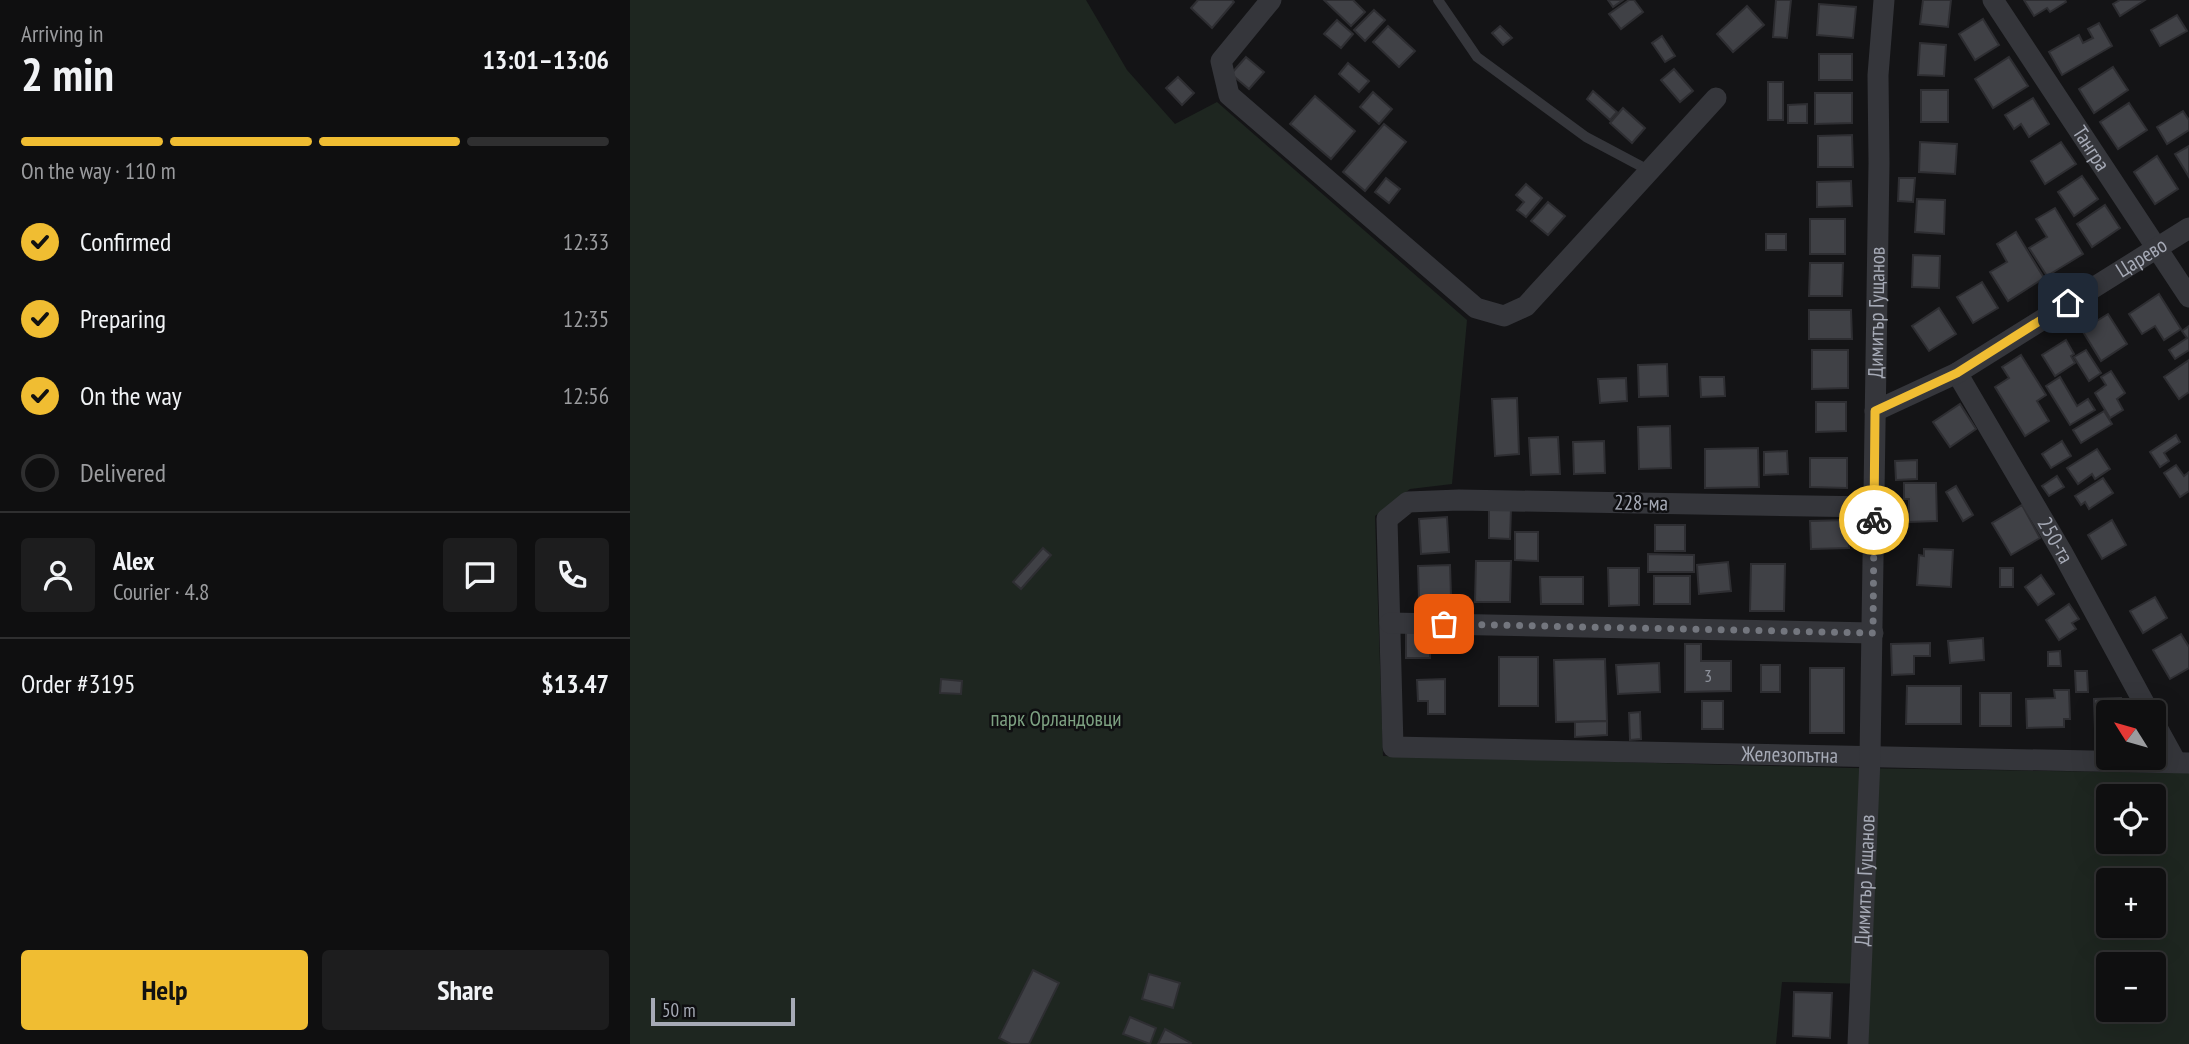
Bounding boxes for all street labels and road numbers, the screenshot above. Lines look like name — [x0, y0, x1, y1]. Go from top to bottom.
street label: Тангра — [2067, 120, 2116, 176]
street label: Царево — [2111, 231, 2172, 283]
street label: Димитър Гущанов — [1862, 246, 1891, 378]
street label: 228-ма — [1614, 489, 1668, 516]
street label: 250-та — [2031, 512, 2080, 568]
street label: Железопътна — [1740, 740, 1838, 769]
street label: Димитър Гущанов — [1848, 814, 1881, 946]

